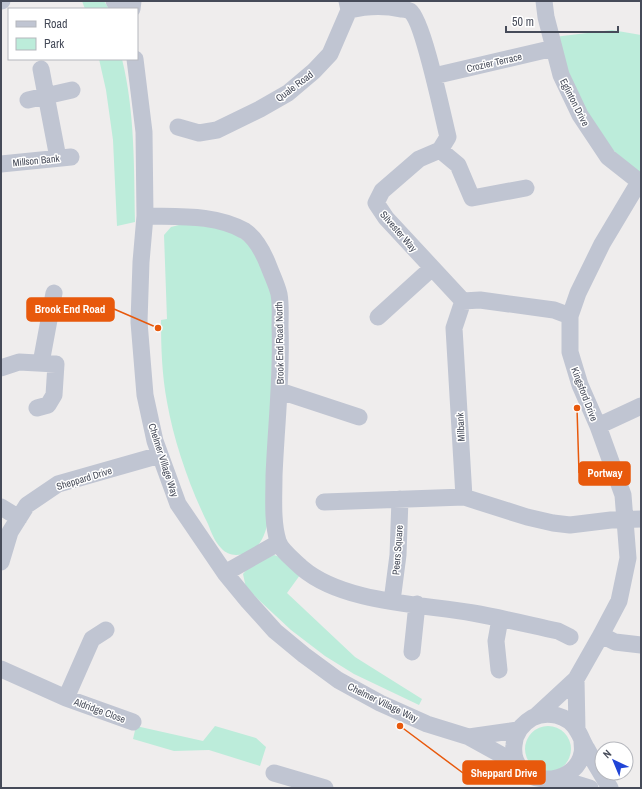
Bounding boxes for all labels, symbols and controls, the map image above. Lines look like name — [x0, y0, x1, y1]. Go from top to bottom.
legend — [8, 8, 138, 60]
scale bar — [506, 8, 618, 34]
text: 50 m — [512, 14, 534, 30]
text: Road — [44, 16, 68, 32]
text: Park — [44, 36, 64, 52]
street label: Crozier Terrace — [465, 50, 523, 75]
street label: Quale Road — [273, 68, 316, 105]
street label: Eglinton Drive — [557, 76, 592, 129]
street label: Millson Bank — [12, 151, 61, 169]
street label: Silvester Way — [377, 208, 421, 255]
callout: Brook End Road — [27, 298, 114, 321]
text: Brook End Road — [35, 302, 105, 316]
street label: Brook End Road North — [272, 302, 287, 384]
street label: Kingsford Drive — [568, 365, 601, 424]
street label: Milbank — [453, 411, 468, 442]
street label: Chelmer Village Way — [146, 422, 182, 499]
callout: Portway — [579, 462, 630, 485]
street label: Sheppard Drive — [55, 464, 114, 493]
text: Portway — [587, 466, 623, 480]
street label: Peers Square — [389, 524, 406, 575]
street label: Chelmer Village Way — [346, 680, 421, 725]
street label: Aldridge Close — [71, 695, 128, 726]
north arrow — [594, 741, 634, 781]
text: N — [600, 747, 614, 761]
callout: Sheppard Drive — [463, 761, 545, 784]
text: Sheppard Drive — [471, 766, 537, 780]

